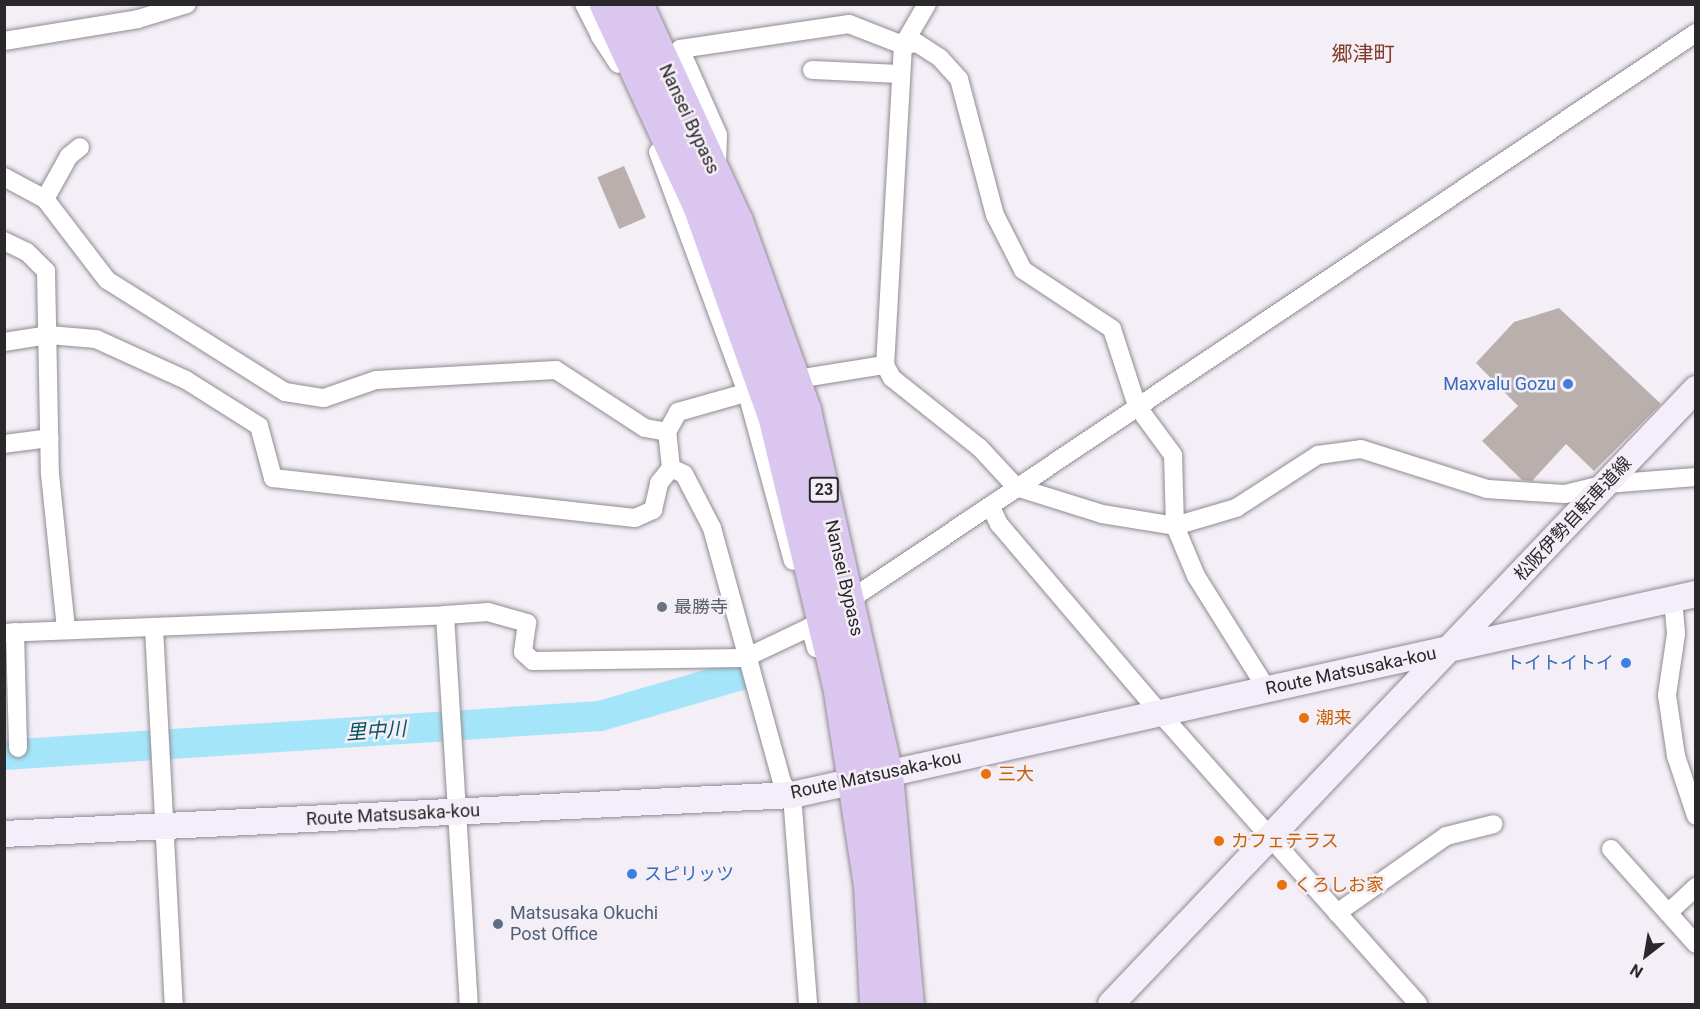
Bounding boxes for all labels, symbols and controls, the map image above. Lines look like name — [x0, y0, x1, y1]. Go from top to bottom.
district label: 郷津町 — [1332, 41, 1394, 67]
street label: Nansei Bypass — [654, 61, 724, 177]
place label: Maxvalu Gozu — [1443, 373, 1556, 395]
marker: Maxvalu Gozu — [1561, 377, 1575, 391]
street label: 松阪伊勢自転車道線 — [1510, 452, 1636, 586]
road number: 23 — [808, 477, 840, 503]
street label: Nansei Bypass — [820, 518, 868, 638]
place label: 最勝寺 — [674, 596, 728, 618]
marker: 最勝寺 — [655, 600, 669, 614]
street label: Route Matsusaka-kou — [1264, 642, 1438, 700]
place label: トイトイトイ — [1506, 652, 1614, 674]
marker: トイトイトイ — [1619, 656, 1633, 670]
place label: 潮来 — [1316, 707, 1352, 729]
marker: 潮来 — [1297, 711, 1311, 725]
water label: 里中川 — [345, 717, 407, 745]
street label: Route Matsusaka-kou — [789, 746, 963, 804]
place label: 三大 — [998, 763, 1034, 785]
marker: 三大 — [979, 767, 993, 781]
street label: Route Matsusaka-kou — [306, 800, 480, 830]
place label: カフェテラス — [1231, 830, 1339, 852]
marker: カフェテラス — [1212, 834, 1226, 848]
place label: スピリッツ — [644, 863, 734, 885]
marker: スピリッツ — [625, 867, 639, 881]
place label: くろしお家 — [1294, 874, 1384, 896]
marker: くろしお家 — [1275, 878, 1289, 892]
place label: Matsusaka Okuchi Post Office — [510, 903, 658, 946]
marker: Matsusaka Okuchi Post Office — [491, 917, 505, 931]
north arrow — [1616, 925, 1676, 985]
text: N — [1627, 960, 1646, 982]

